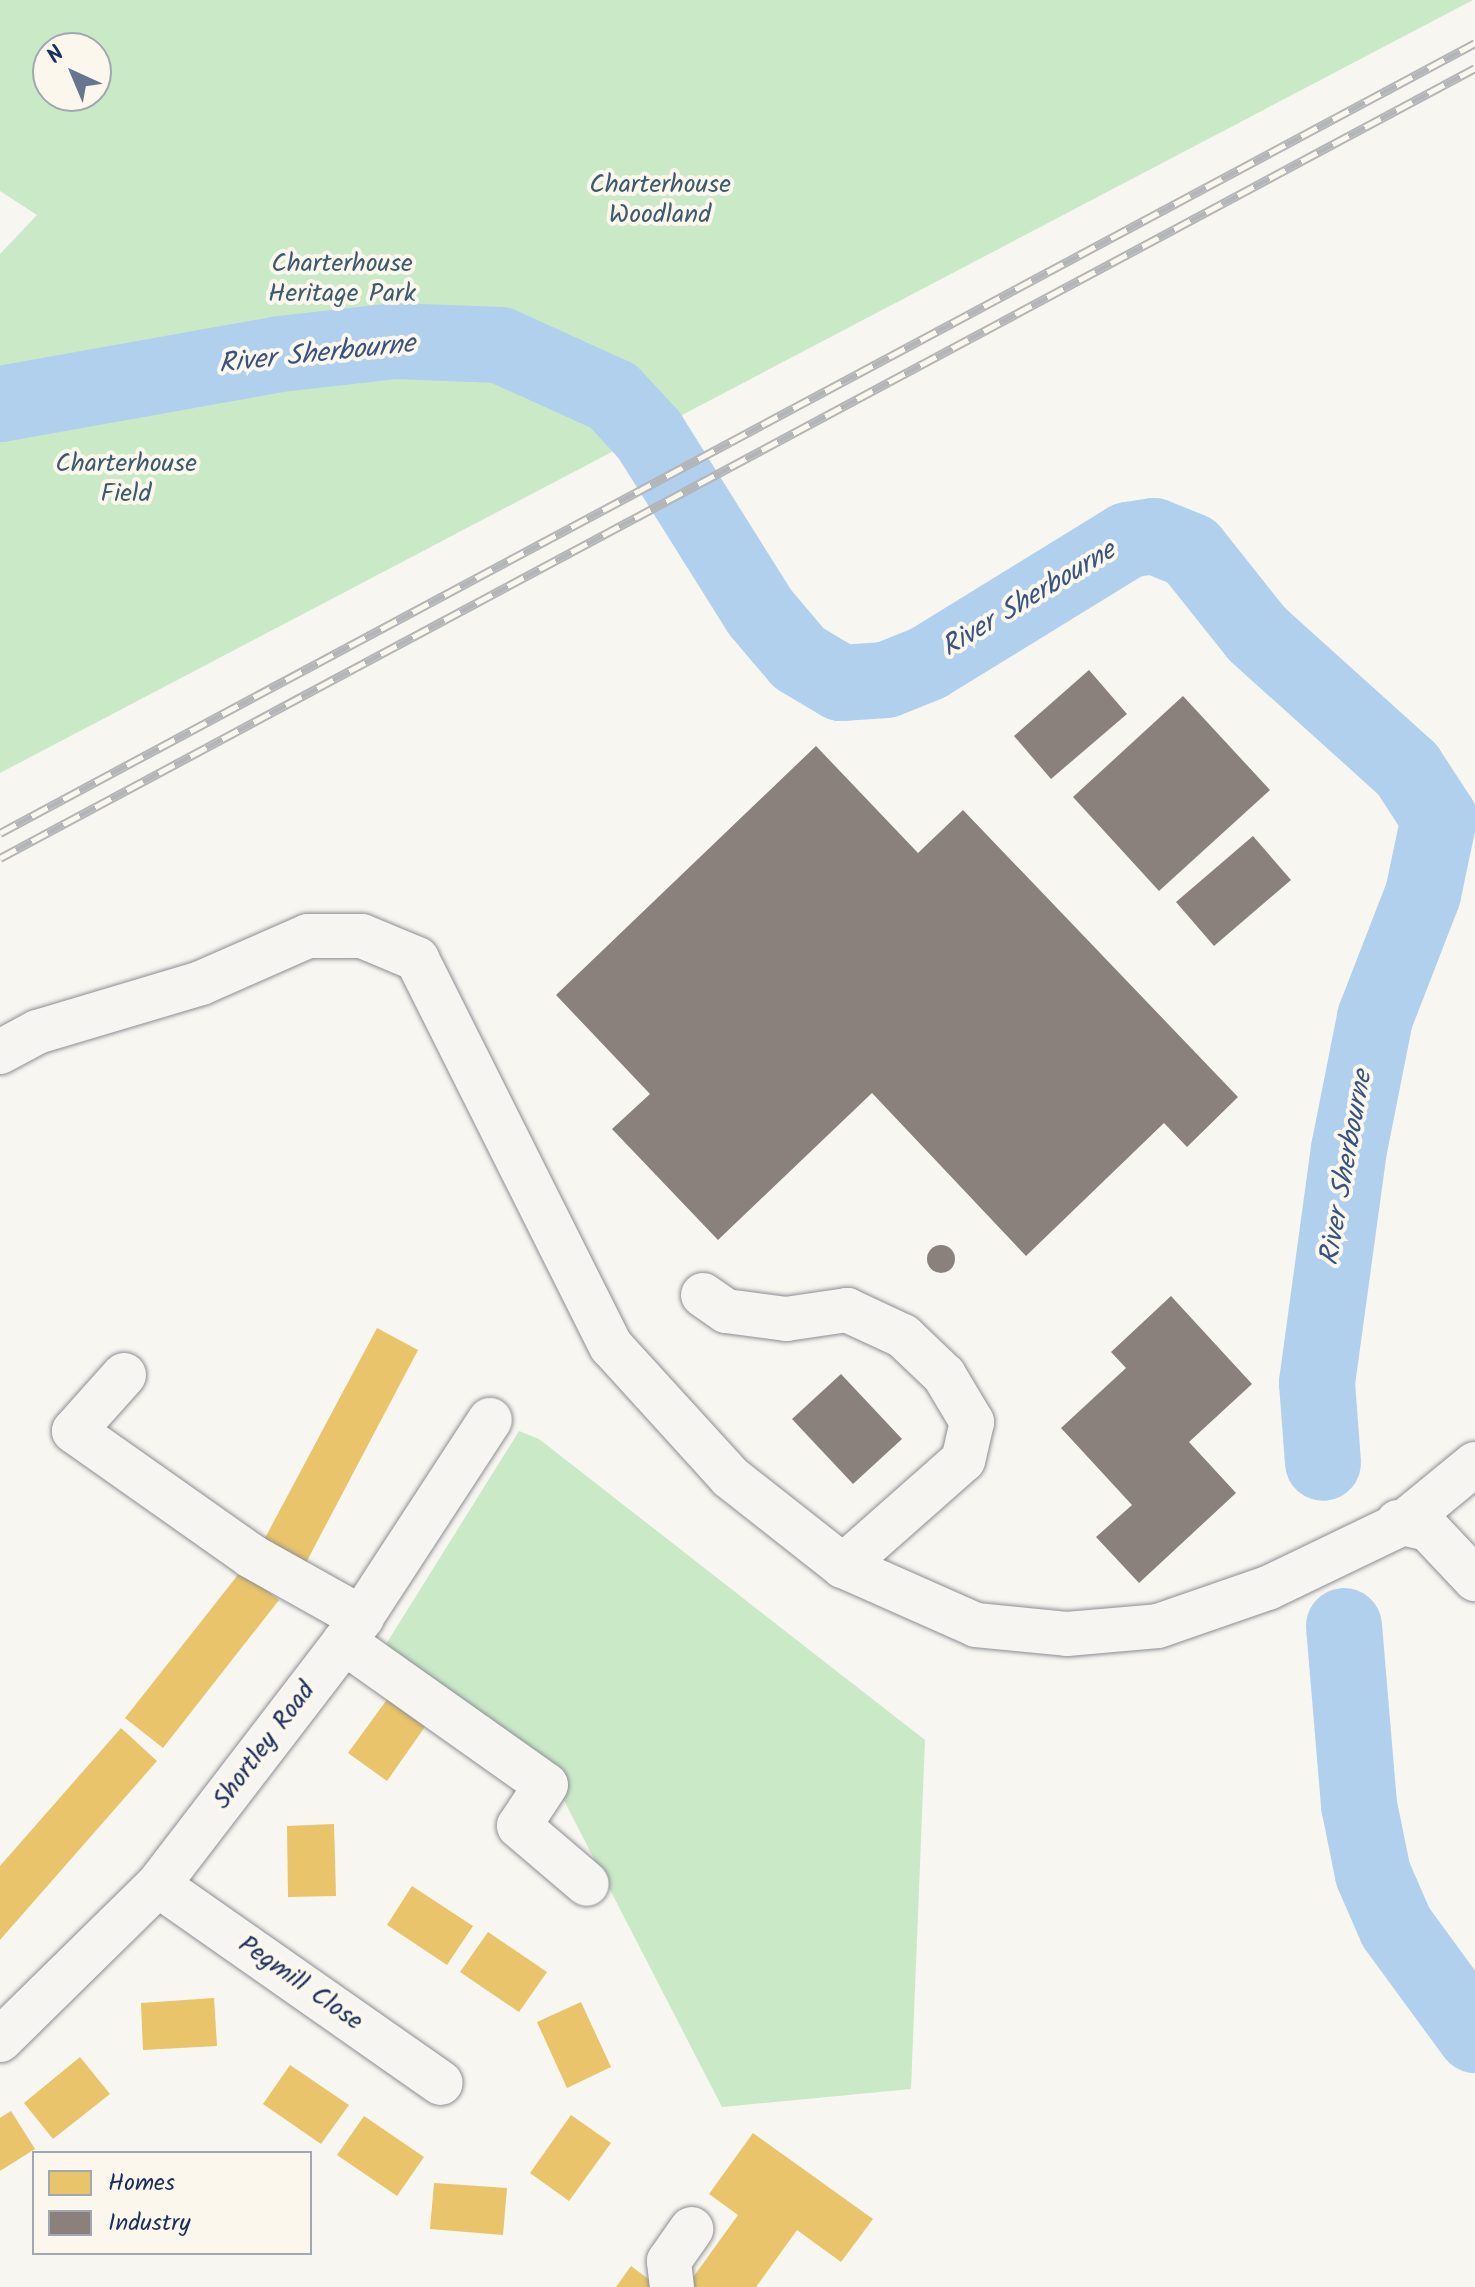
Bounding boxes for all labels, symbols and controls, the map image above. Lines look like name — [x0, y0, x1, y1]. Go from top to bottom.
north arrow — [32, 32, 112, 112]
text: N — [39, 38, 74, 73]
park label: Charterhouse Woodland — [589, 170, 731, 232]
park label: Charterhouse Heritage Park — [268, 249, 416, 310]
water label: River Sherbourne — [217, 328, 417, 382]
park label: Charterhouse Field — [55, 449, 197, 510]
water label: River Sherbourne — [936, 535, 1122, 665]
water label: River Sherbourne — [1313, 1068, 1381, 1268]
street label: Shortley Road — [207, 1676, 323, 1816]
street label: Pegmill Close — [232, 1930, 368, 2038]
legend — [32, 2151, 312, 2255]
text: Homes — [108, 2164, 175, 2203]
text: Industry — [108, 2204, 190, 2243]

